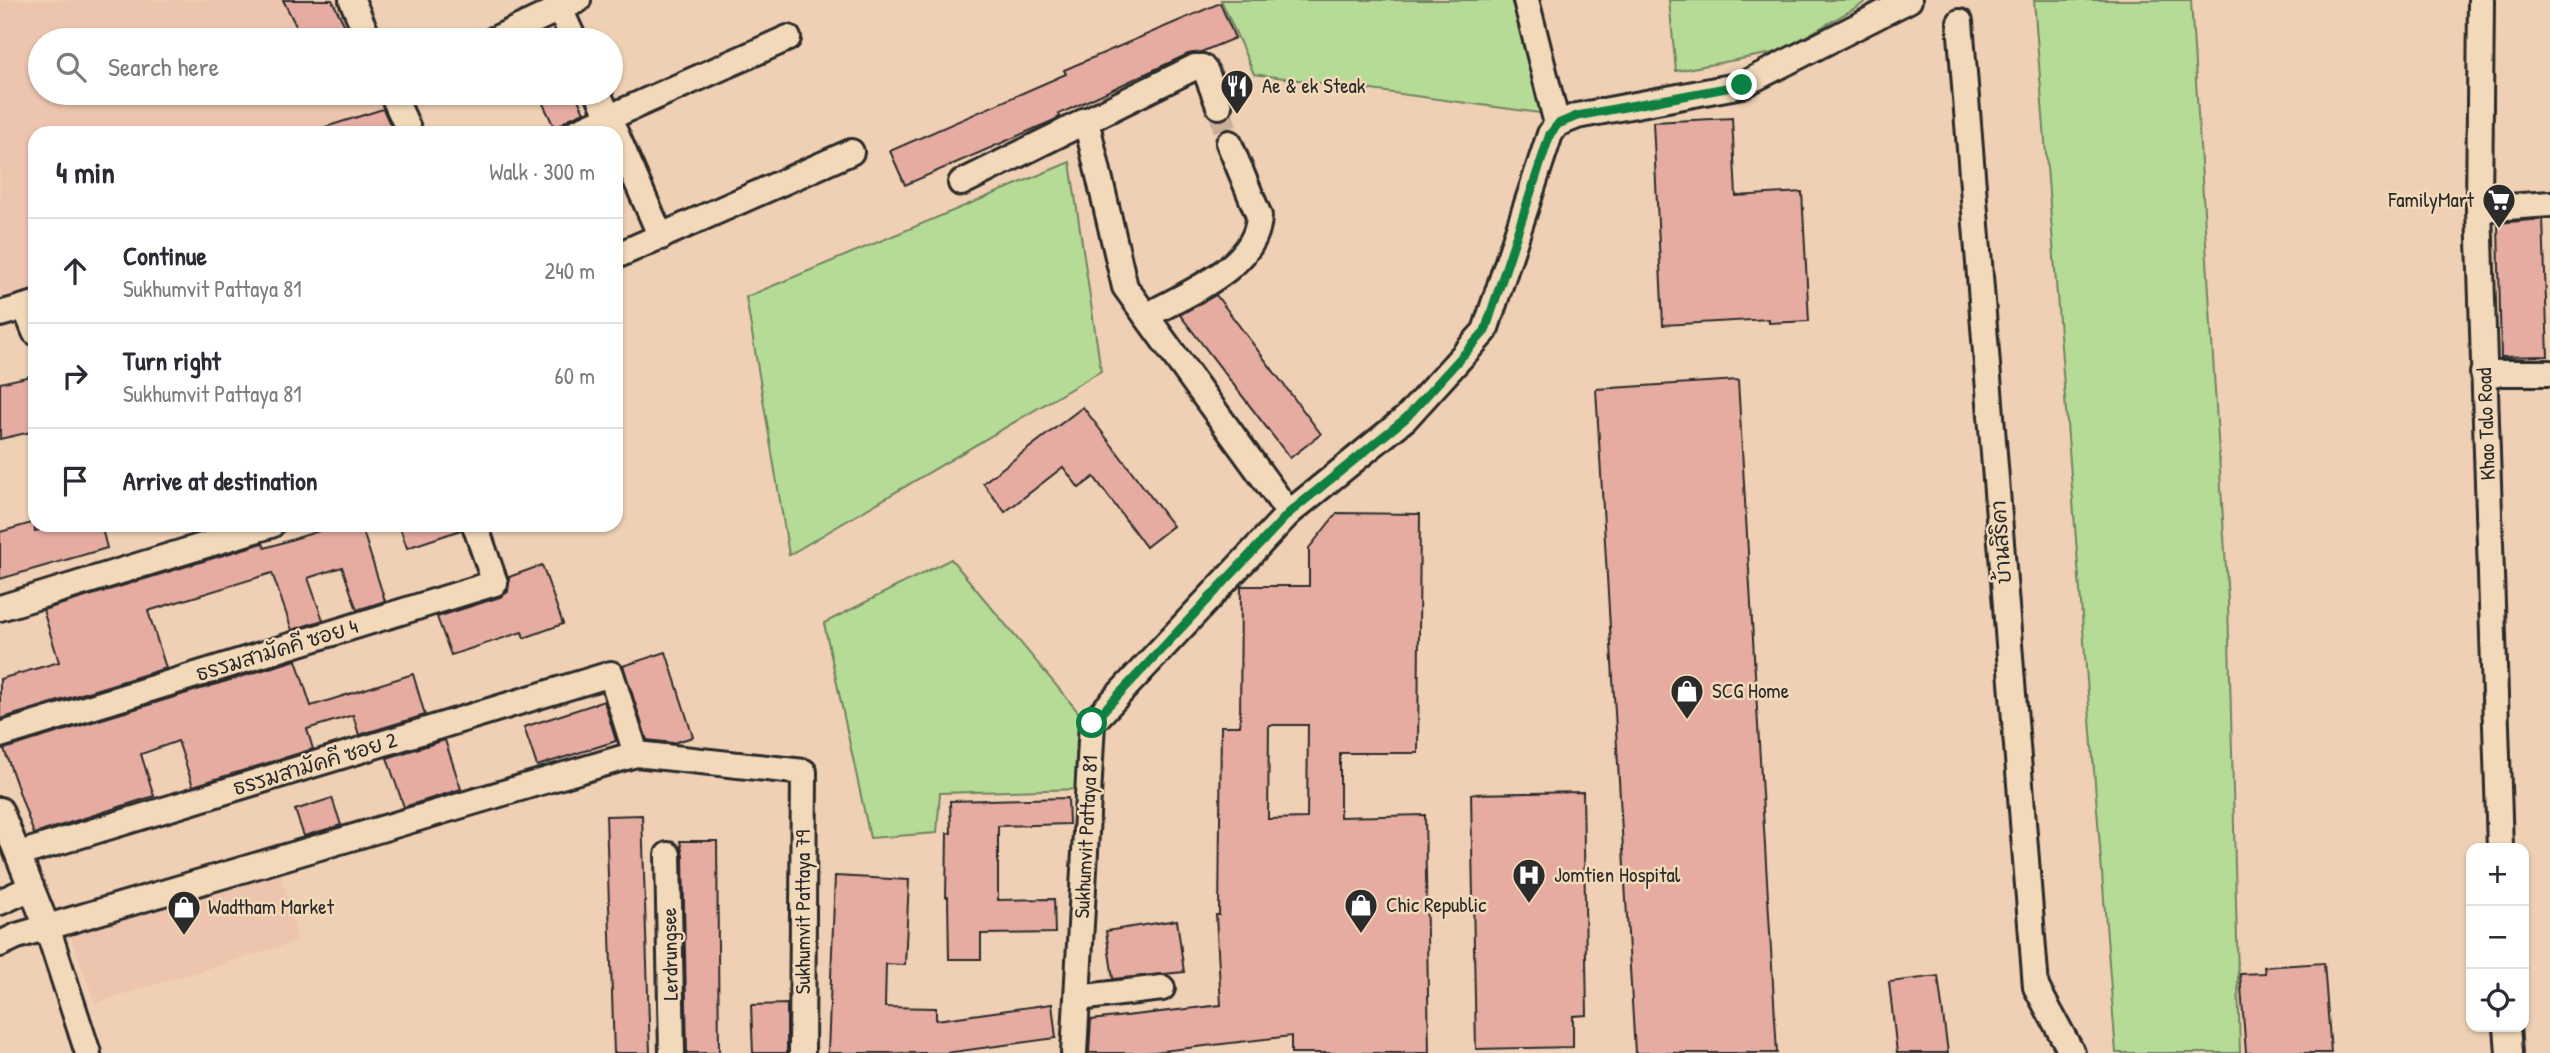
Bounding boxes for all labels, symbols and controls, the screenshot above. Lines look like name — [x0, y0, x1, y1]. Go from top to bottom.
search box — [28, 28, 623, 105]
icon: search — [52, 48, 90, 86]
text: Search here — [108, 49, 219, 84]
restaurant icon: Ae & ek Steak — [1218, 67, 1256, 116]
route end — [1726, 69, 1757, 100]
place label: Ae & ek Steak — [1262, 71, 1366, 100]
text: 4 min — [56, 152, 115, 192]
text: Walk · 300 m — [489, 156, 595, 187]
supermarket icon: FamilyMart — [2480, 181, 2518, 230]
place label: FamilyMart — [2387, 185, 2475, 214]
text: Continue — [123, 238, 207, 273]
icon: ahead — [56, 252, 94, 290]
text: 240 m — [544, 255, 595, 286]
text: Sukhumvit Pattaya 81 — [123, 273, 302, 304]
text: Turn right — [123, 343, 221, 378]
icon: right — [56, 357, 94, 395]
text: 60 m — [555, 360, 595, 391]
street label: Khao Talo Road — [2469, 367, 2502, 481]
text: Sukhumvit Pattaya 81 — [123, 378, 302, 409]
icon: arrive — [56, 462, 94, 500]
text: Arrive at destination — [123, 463, 318, 498]
street label: บ้านสิริคา — [1983, 499, 2018, 585]
street label: ธรรมสามัคคี ซอย 4 — [193, 611, 361, 688]
shop icon: SCG Home — [1668, 672, 1706, 721]
place label: SCG Home — [1712, 676, 1789, 705]
route start — [1076, 707, 1107, 738]
street label: ธรรมสามัคคี ซอย 2 — [230, 725, 400, 802]
street label: Sukhumvit Pattaya 81 — [1067, 755, 1104, 919]
street label: Sukhumvit Pattaya 79 — [788, 829, 817, 994]
map controls — [2466, 843, 2529, 1032]
button: + — [2466, 843, 2529, 906]
hospital icon: Jomtien Hospital — [1510, 856, 1548, 905]
place label: Jomtien Hospital — [1554, 860, 1681, 889]
shop icon: Chic Republic — [1342, 886, 1380, 935]
shop icon: Wadtham Market — [165, 888, 203, 937]
place label: Chic Republic — [1386, 890, 1487, 919]
place label: Wadtham Market — [208, 892, 335, 921]
button: − — [2466, 906, 2529, 969]
street label: Lerdrungsee — [654, 907, 685, 1001]
button: locate — [2466, 969, 2529, 1032]

